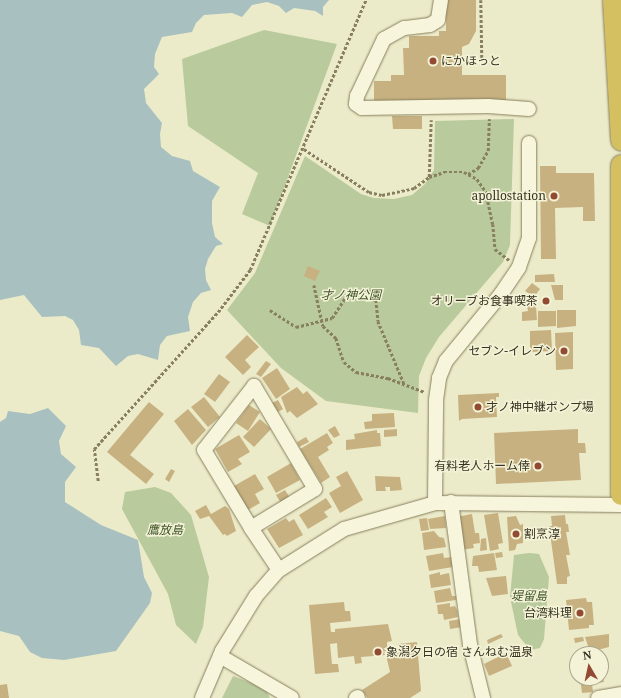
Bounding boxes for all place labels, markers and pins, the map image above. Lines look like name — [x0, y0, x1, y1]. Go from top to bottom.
place label: にかほっと — [441, 54, 501, 68]
marker: にかほっと — [428, 56, 438, 66]
place label: apollostation — [471, 189, 546, 203]
marker: apollostation — [549, 191, 559, 201]
place label: オリーブお食事喫茶 — [430, 294, 538, 308]
marker: オリーブお食事喫茶 — [541, 296, 551, 306]
place label: セブン-イレブン — [468, 344, 556, 358]
marker: セブン-イレブン — [559, 346, 569, 356]
place label: 才ノ神中継ポンプ場 — [486, 400, 594, 414]
marker: 才ノ神中継ポンプ場 — [473, 402, 483, 412]
place label: 有料老人ホーム倖 — [434, 459, 530, 473]
marker: 有料老人ホーム倖 — [533, 461, 543, 471]
place label: 割烹淳 — [524, 527, 560, 541]
marker: 割烹淳 — [511, 529, 521, 539]
place label: 台湾料理 — [524, 606, 572, 620]
marker: 台湾料理 — [575, 608, 585, 618]
place label: 象潟夕日の宿 さんねむ温泉 — [386, 645, 533, 659]
marker: 象潟夕日の宿 さんねむ温泉 — [373, 647, 383, 657]

